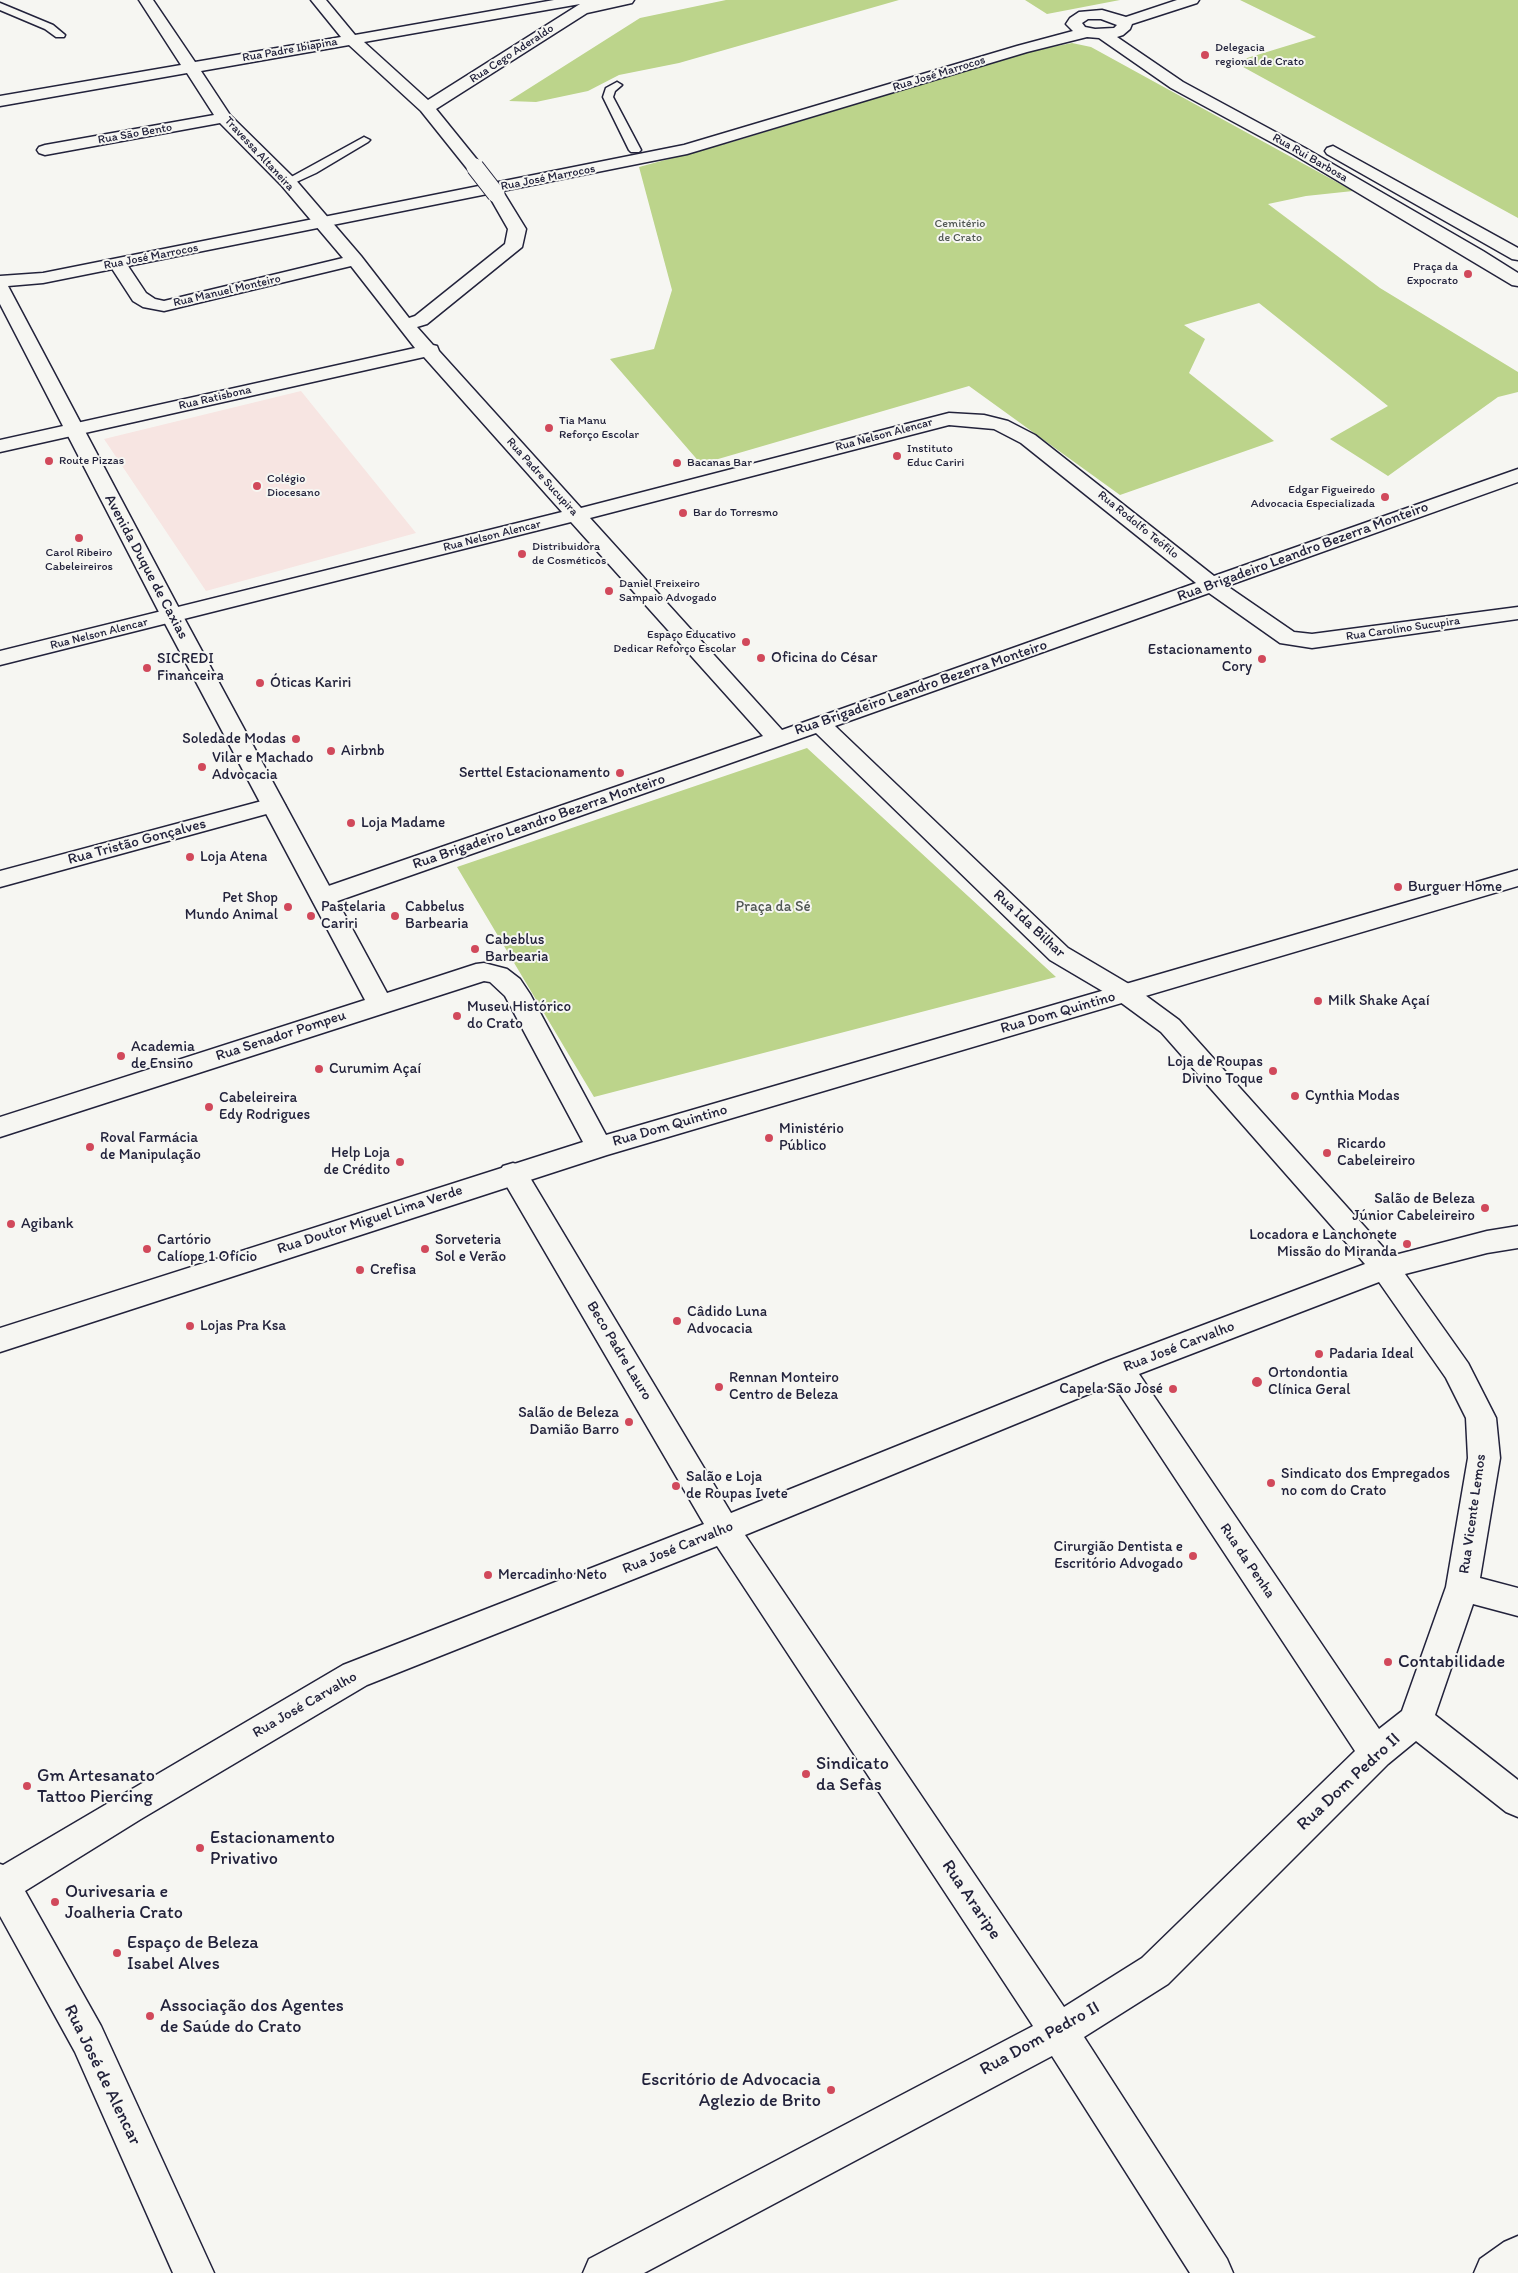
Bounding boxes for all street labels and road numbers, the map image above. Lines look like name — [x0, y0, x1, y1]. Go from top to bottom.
street label: Rua Cego Aderaldo — [467, 21, 557, 87]
street label: Rua Padre Ibiapina — [241, 35, 339, 65]
street label: Rua José Marrocos — [891, 53, 987, 95]
street label: Travessa Altaneira — [221, 114, 297, 194]
street label: Rua São Bento — [97, 120, 173, 148]
street label: Rua Rui Barbosa — [1270, 131, 1350, 185]
street label: Rua José Marrocos — [499, 162, 597, 194]
street label: Rua José Marrocos — [102, 241, 200, 273]
street label: Rua Manuel Monteiro — [172, 272, 282, 310]
street label: Rua Ratisbona — [177, 383, 253, 413]
street label: Rua Nelson Alencar — [834, 415, 934, 455]
street label: Rua Padre Sucupira — [503, 435, 581, 519]
street label: Rua Rodolfo Teófilo — [1095, 488, 1181, 562]
street label: Avenida Duque de Caxias — [100, 492, 192, 642]
street label: Rua Brigadeiro Leandro Bezerra Monteiro — [1175, 498, 1431, 606]
street label: Rua Nelson Alencar — [442, 517, 542, 555]
street label: Rua Carolino Sucupira — [1345, 614, 1461, 644]
street label: Rua Nelson Alencar — [49, 615, 149, 653]
street label: Rua Brigadeiro Leandro Bezerra Monteiro — [792, 636, 1050, 740]
street label: Rua Brigadeiro Leandro Bezerra Monteiro — [410, 770, 668, 874]
street label: Rua Tristão Gonçalves — [66, 815, 208, 869]
street label: Rua Ida Bilhar — [989, 886, 1069, 962]
street label: Rua Dom Quintino — [998, 988, 1118, 1038]
street label: Rua Senador Pompeu — [214, 1006, 348, 1066]
street label: Rua Dom Quintino — [610, 1101, 730, 1151]
street label: Rua Doutor Miguel Lima Verde — [275, 1181, 465, 1259]
street label: Beco Padre Lauro — [582, 1298, 656, 1404]
street label: Rua José Carvalho — [1121, 1318, 1237, 1376]
street label: Rua Vicente Lemos — [1456, 1453, 1490, 1575]
street label: Rua José Carvalho — [620, 1518, 736, 1578]
street label: Rua da Penha — [1215, 1520, 1279, 1602]
street label: Rua José Carvalho — [250, 1668, 360, 1742]
street label: Rua Dom Pedro II — [1293, 1729, 1405, 1835]
street label: Rua Araripe — [937, 1856, 1005, 1944]
street label: Rua Dom Pedro II — [976, 1997, 1104, 2081]
street label: Rua José de Alencar — [59, 2001, 145, 2149]

